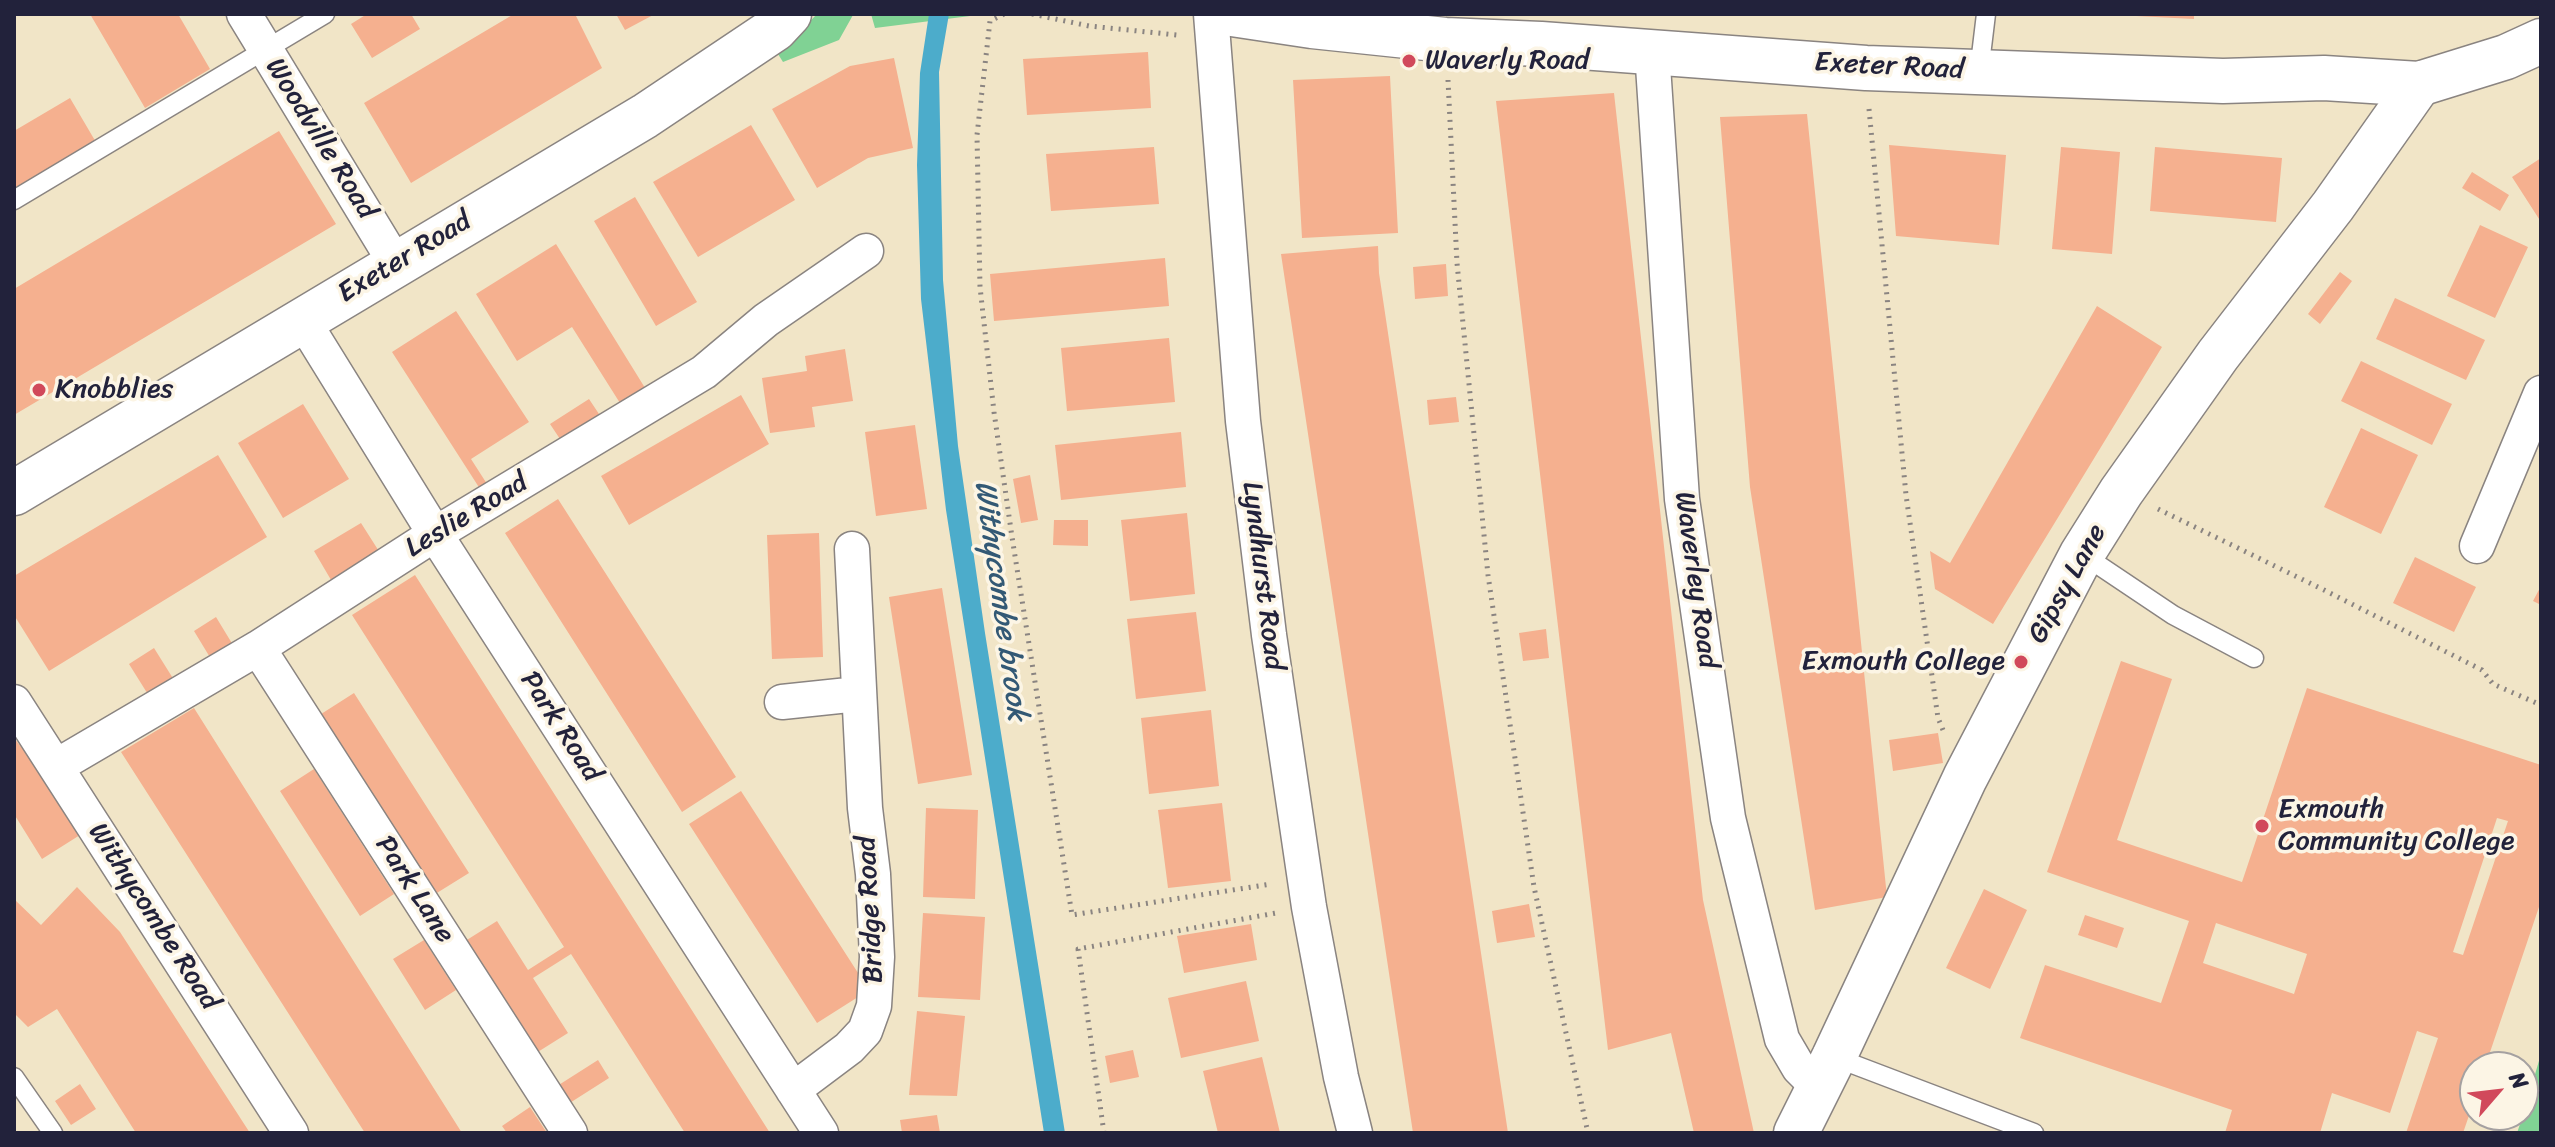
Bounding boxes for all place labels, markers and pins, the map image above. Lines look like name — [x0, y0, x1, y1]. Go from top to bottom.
place label: Waverly Road — [1425, 44, 1589, 78]
marker: Waverly Road — [1400, 52, 1418, 70]
place label: Knobblies — [55, 373, 173, 407]
marker: Knobblies — [30, 381, 48, 399]
place label: Exmouth College — [1801, 645, 2005, 679]
marker: Exmouth College — [2012, 653, 2030, 671]
place label: Exmouth Community College — [2278, 793, 2514, 859]
marker: Exmouth Community College — [2253, 817, 2271, 835]

